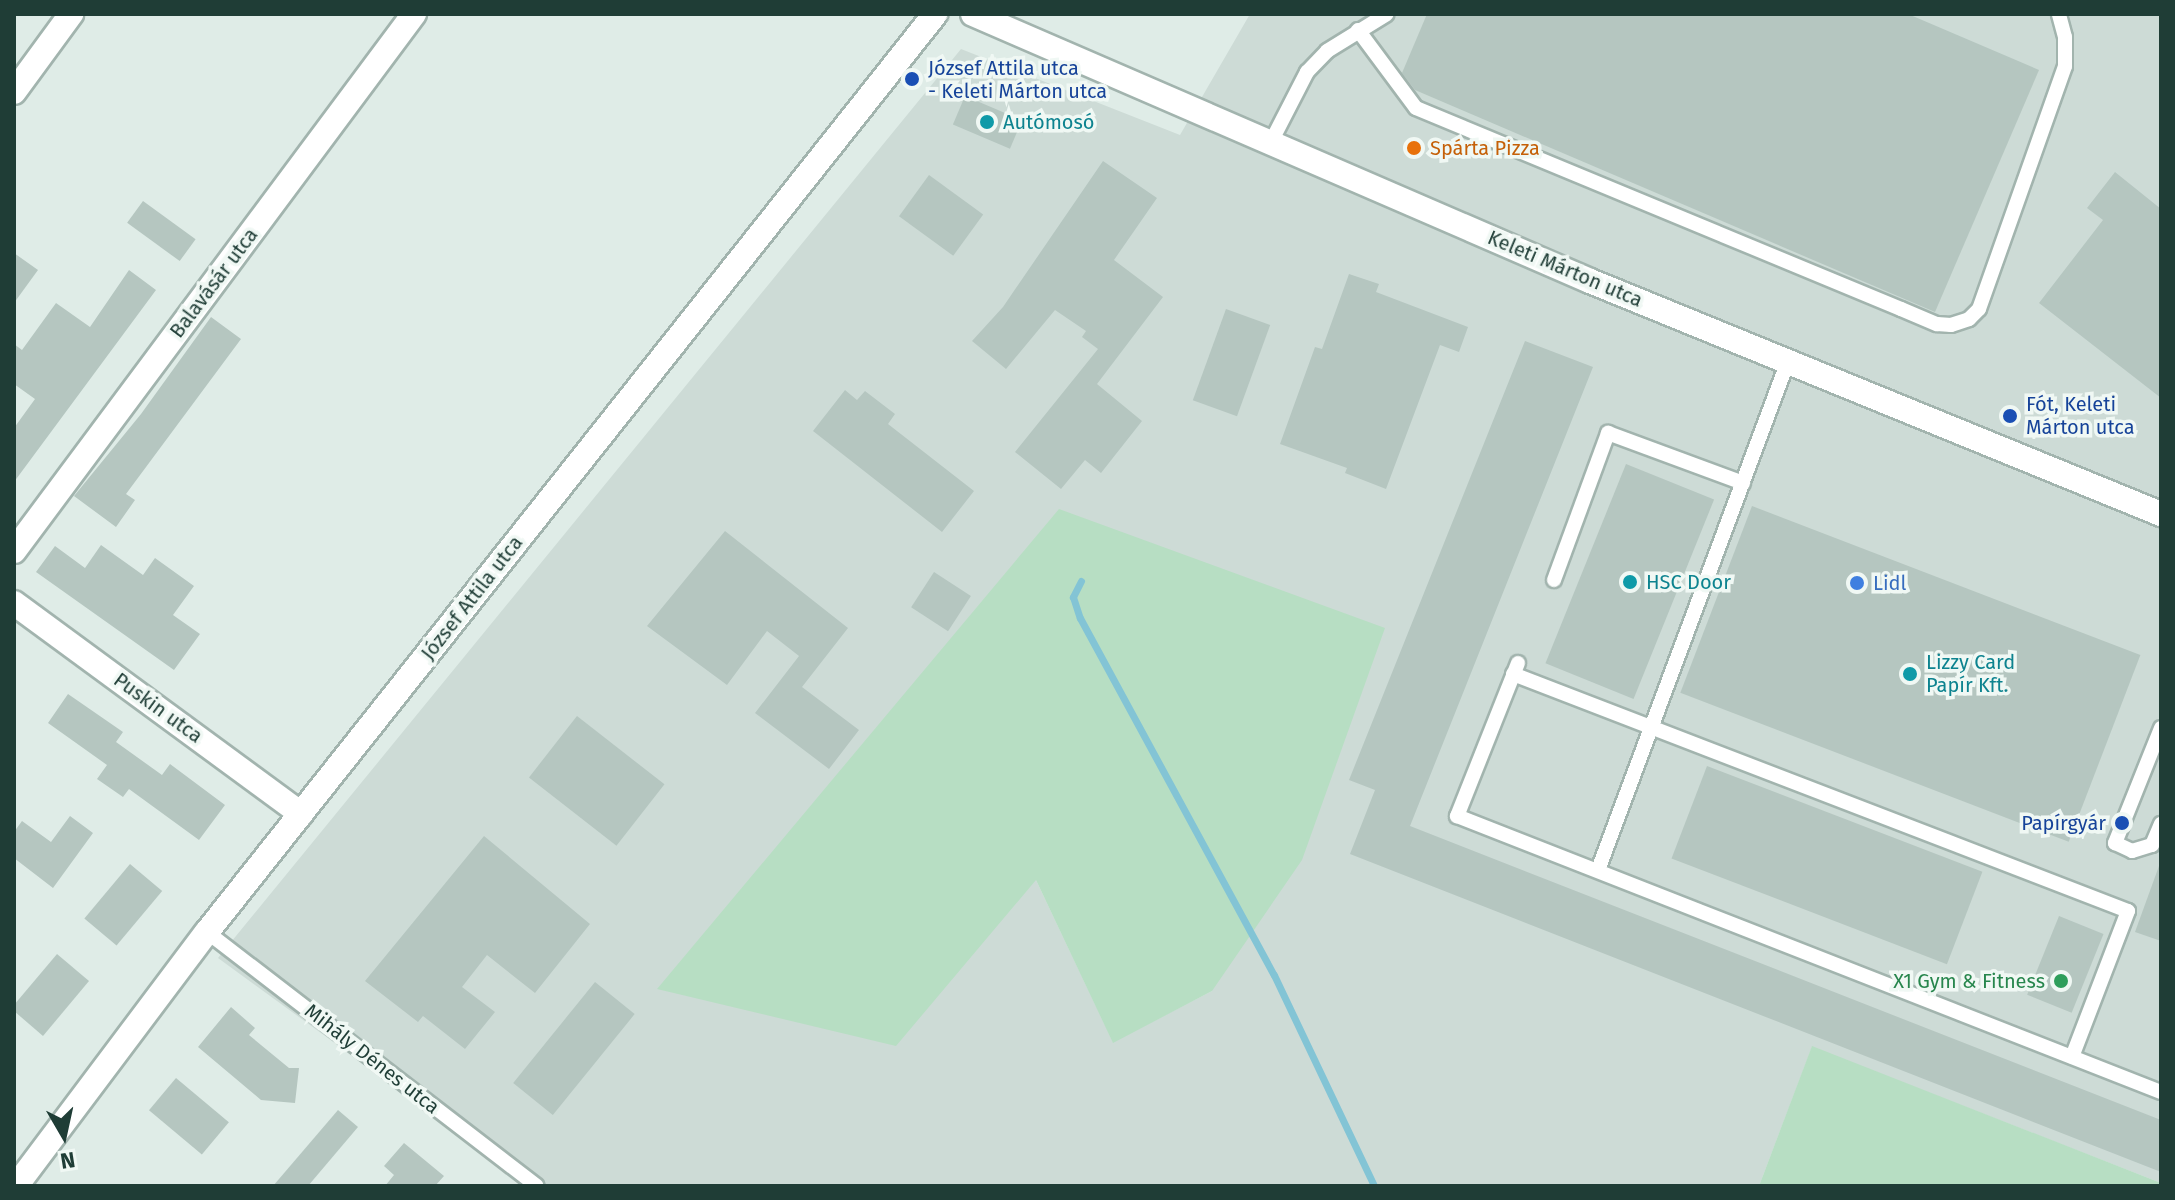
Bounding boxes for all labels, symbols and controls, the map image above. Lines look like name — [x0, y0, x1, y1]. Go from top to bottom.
place label: József Attila utca - Keleti Márton utca — [928, 56, 1107, 103]
marker: József Attila utca - Keleti Márton utca — [903, 70, 921, 88]
place label: Autómosó — [1003, 110, 1095, 134]
marker: Autómosó — [978, 113, 996, 131]
place label: Spárta Pizza — [1430, 136, 1540, 160]
marker: Spárta Pizza — [1405, 139, 1423, 157]
street label: Balavásár utca — [165, 223, 263, 343]
street label: Keleti Márton utca — [1484, 226, 1646, 312]
place label: Fót, Keleti Márton utca — [2026, 392, 2135, 439]
marker: Fót, Keleti Márton utca — [2001, 407, 2019, 425]
street label: József Attila utca — [416, 531, 528, 665]
place label: HSC Door — [1646, 570, 1731, 594]
place label: Lidl — [1873, 571, 1906, 595]
marker: HSC Door — [1621, 573, 1639, 591]
marker: Lidl — [1848, 574, 1866, 592]
place label: Lizzy Card Papír Kft. — [1926, 650, 2015, 697]
marker: Lizzy Card Papír Kft. — [1901, 665, 1919, 683]
street label: Puskin utca — [109, 668, 207, 748]
place label: Papírgyár — [2021, 811, 2106, 835]
marker: Papírgyár — [2113, 814, 2131, 832]
place label: X1 Gym & Fitness — [1893, 969, 2045, 993]
marker: X1 Gym & Fitness — [2052, 972, 2070, 990]
street label: Mihály Dénes utca — [300, 999, 444, 1119]
north arrow — [24, 1096, 104, 1176]
text: N — [59, 1146, 77, 1175]

